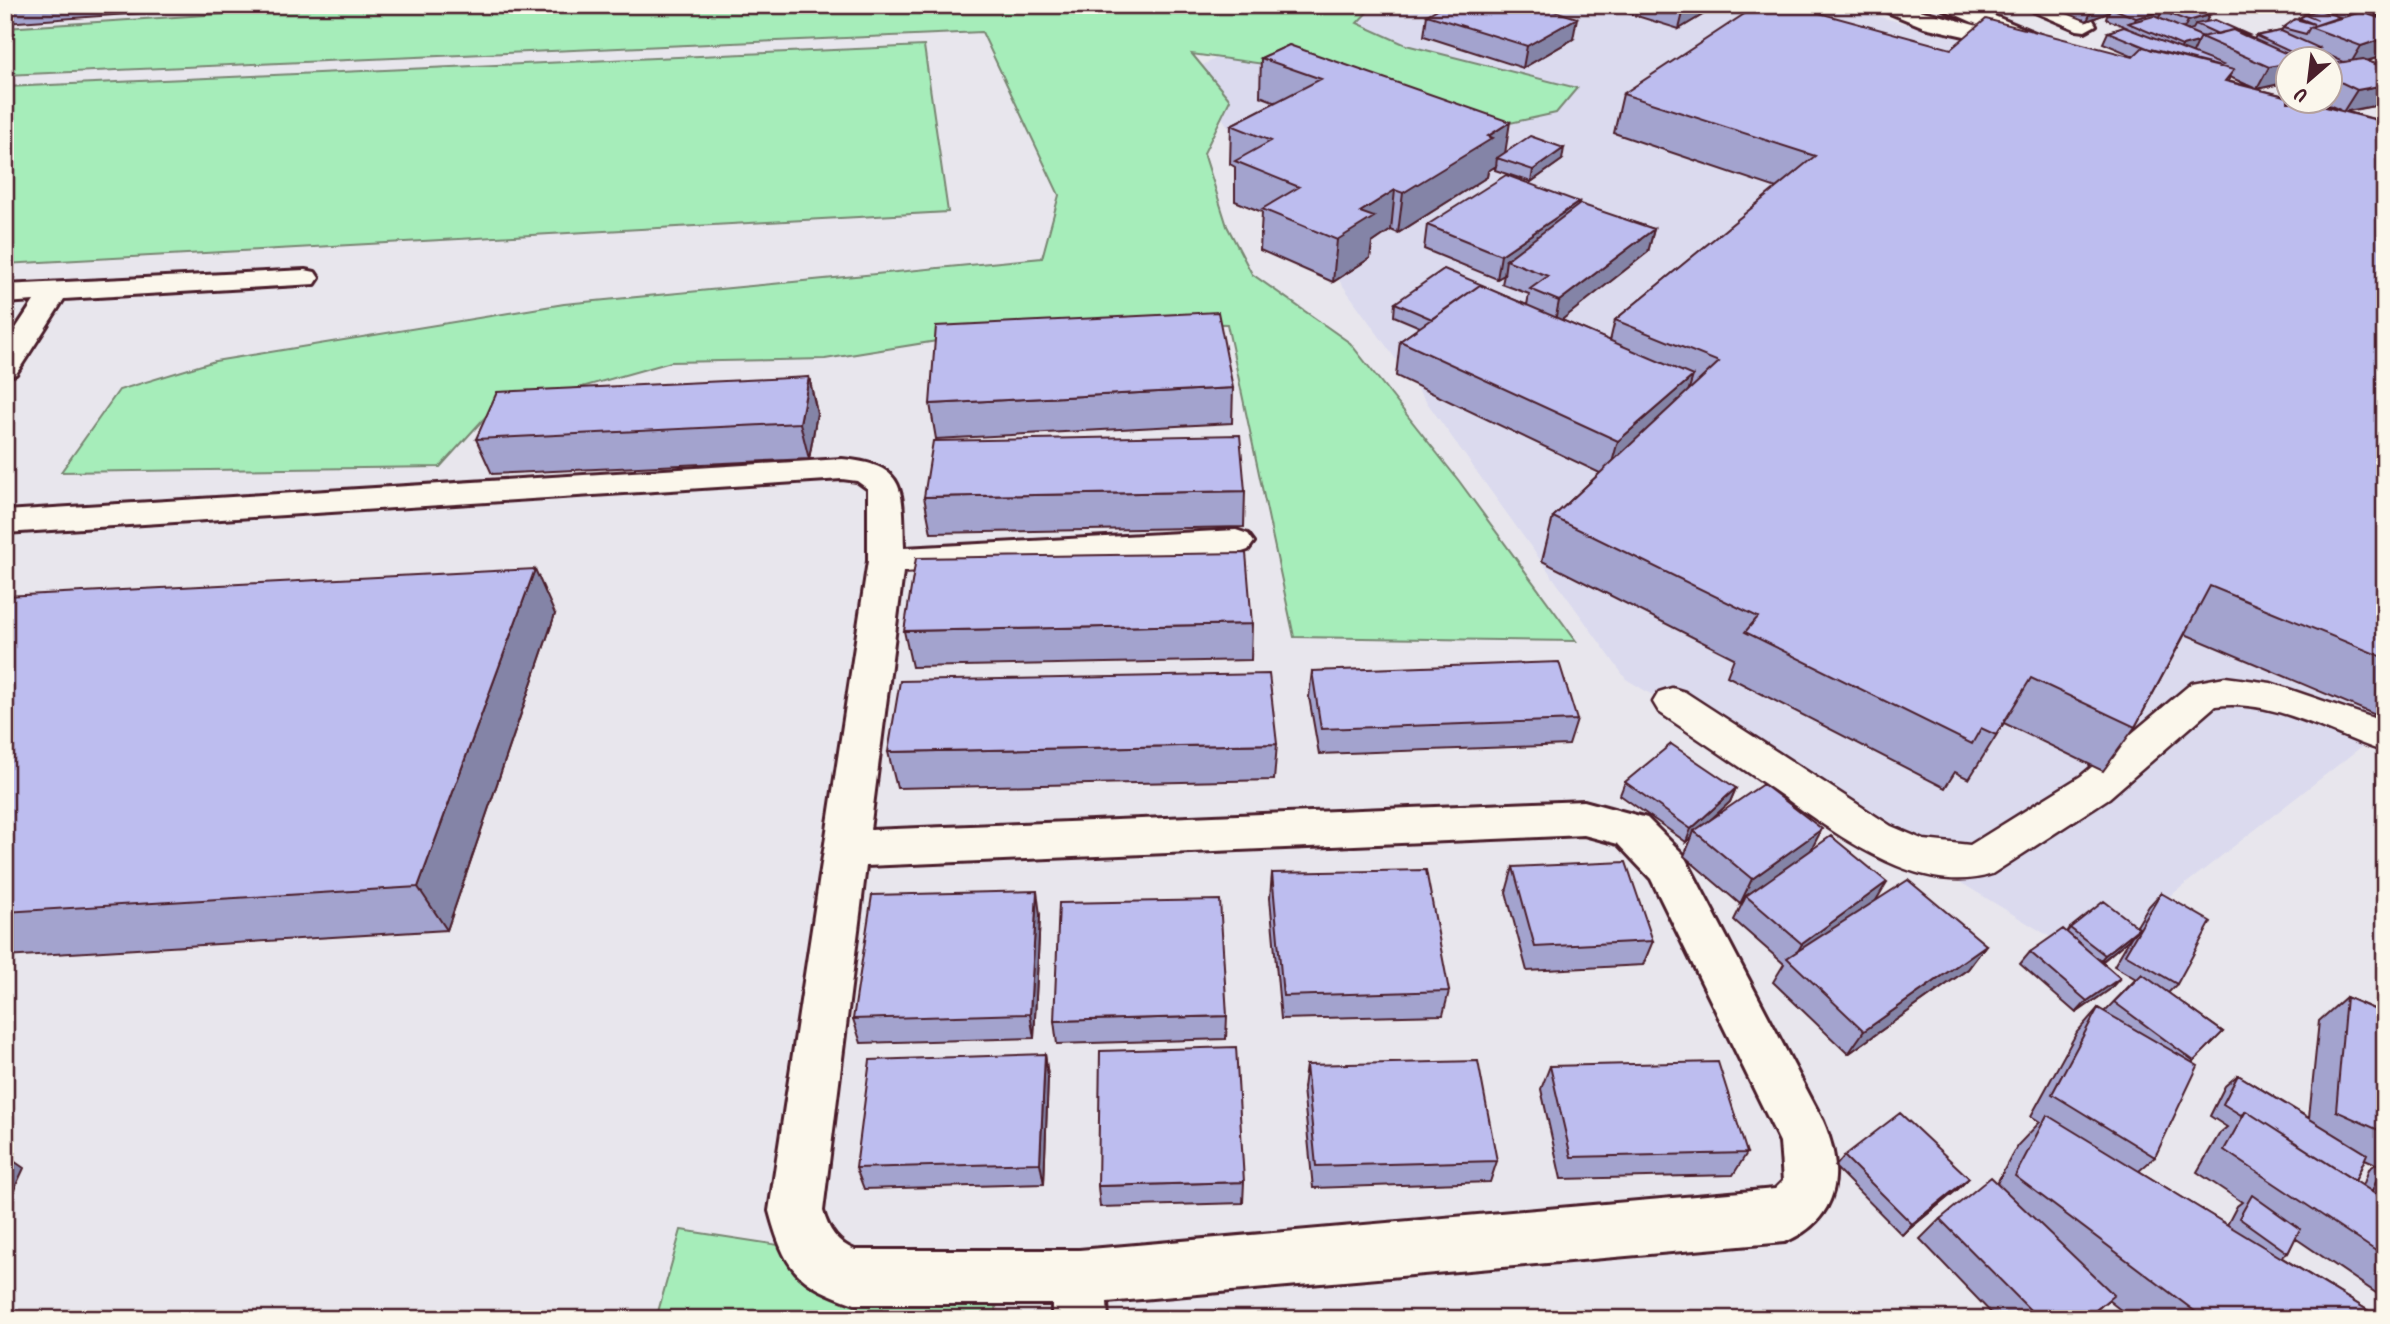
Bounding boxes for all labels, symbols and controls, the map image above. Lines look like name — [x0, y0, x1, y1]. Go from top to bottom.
north arrow — [2274, 46, 2344, 116]
text: U — [2289, 77, 2314, 109]

